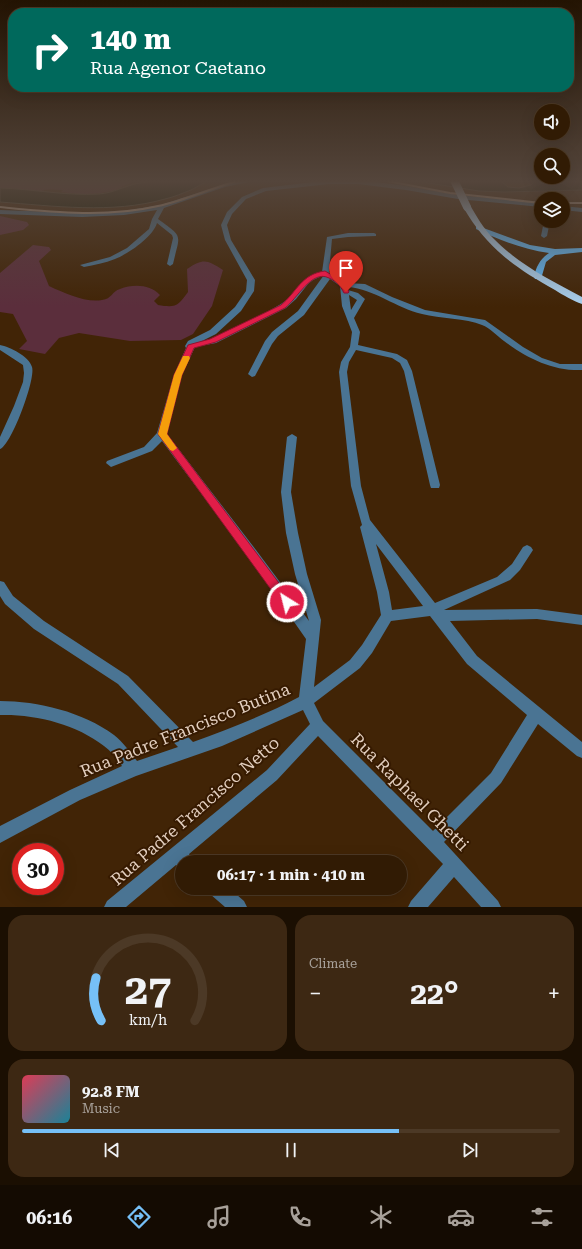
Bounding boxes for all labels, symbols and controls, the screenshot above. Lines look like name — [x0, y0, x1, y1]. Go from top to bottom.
text: 140 m — [90, 23, 171, 56]
icon: right — [24, 24, 76, 76]
text: Rua Agenor Caetano — [90, 57, 266, 78]
map controls — [534, 104, 570, 228]
button: sound — [534, 104, 570, 140]
button: search — [534, 148, 570, 184]
button: layers — [534, 192, 570, 228]
pin — [329, 251, 363, 292]
icon: arrive — [335, 257, 357, 279]
position arrow — [266, 581, 308, 623]
street label: Rua Padre Francisco Butina — [77, 679, 293, 781]
street label: Rua Raphael Ghetti — [347, 729, 473, 855]
street label: Rua Padre Francisco Netto — [107, 732, 283, 890]
speed limit sign: 30 — [12, 843, 64, 895]
text: 06:17 · 1 min · 410 m — [217, 866, 365, 884]
text: Climate — [309, 956, 357, 971]
text: 27 — [124, 965, 171, 1014]
text: 22° — [410, 976, 459, 1011]
text: − — [309, 981, 321, 1006]
text: + — [548, 981, 560, 1006]
text: km/h — [128, 1012, 167, 1028]
text: 92.8 FM — [82, 1083, 139, 1101]
text: Music — [82, 1101, 120, 1116]
icon: previous — [101, 1139, 123, 1161]
icon: pause — [280, 1139, 302, 1161]
icon: next — [459, 1139, 481, 1161]
icon: directions — [125, 1203, 153, 1231]
icon: music — [205, 1203, 233, 1231]
icon: phone — [286, 1203, 314, 1231]
icon: climate — [367, 1203, 395, 1231]
icon: car — [447, 1203, 475, 1231]
icon: filters — [528, 1203, 556, 1231]
text: 06:16 — [26, 1207, 72, 1228]

